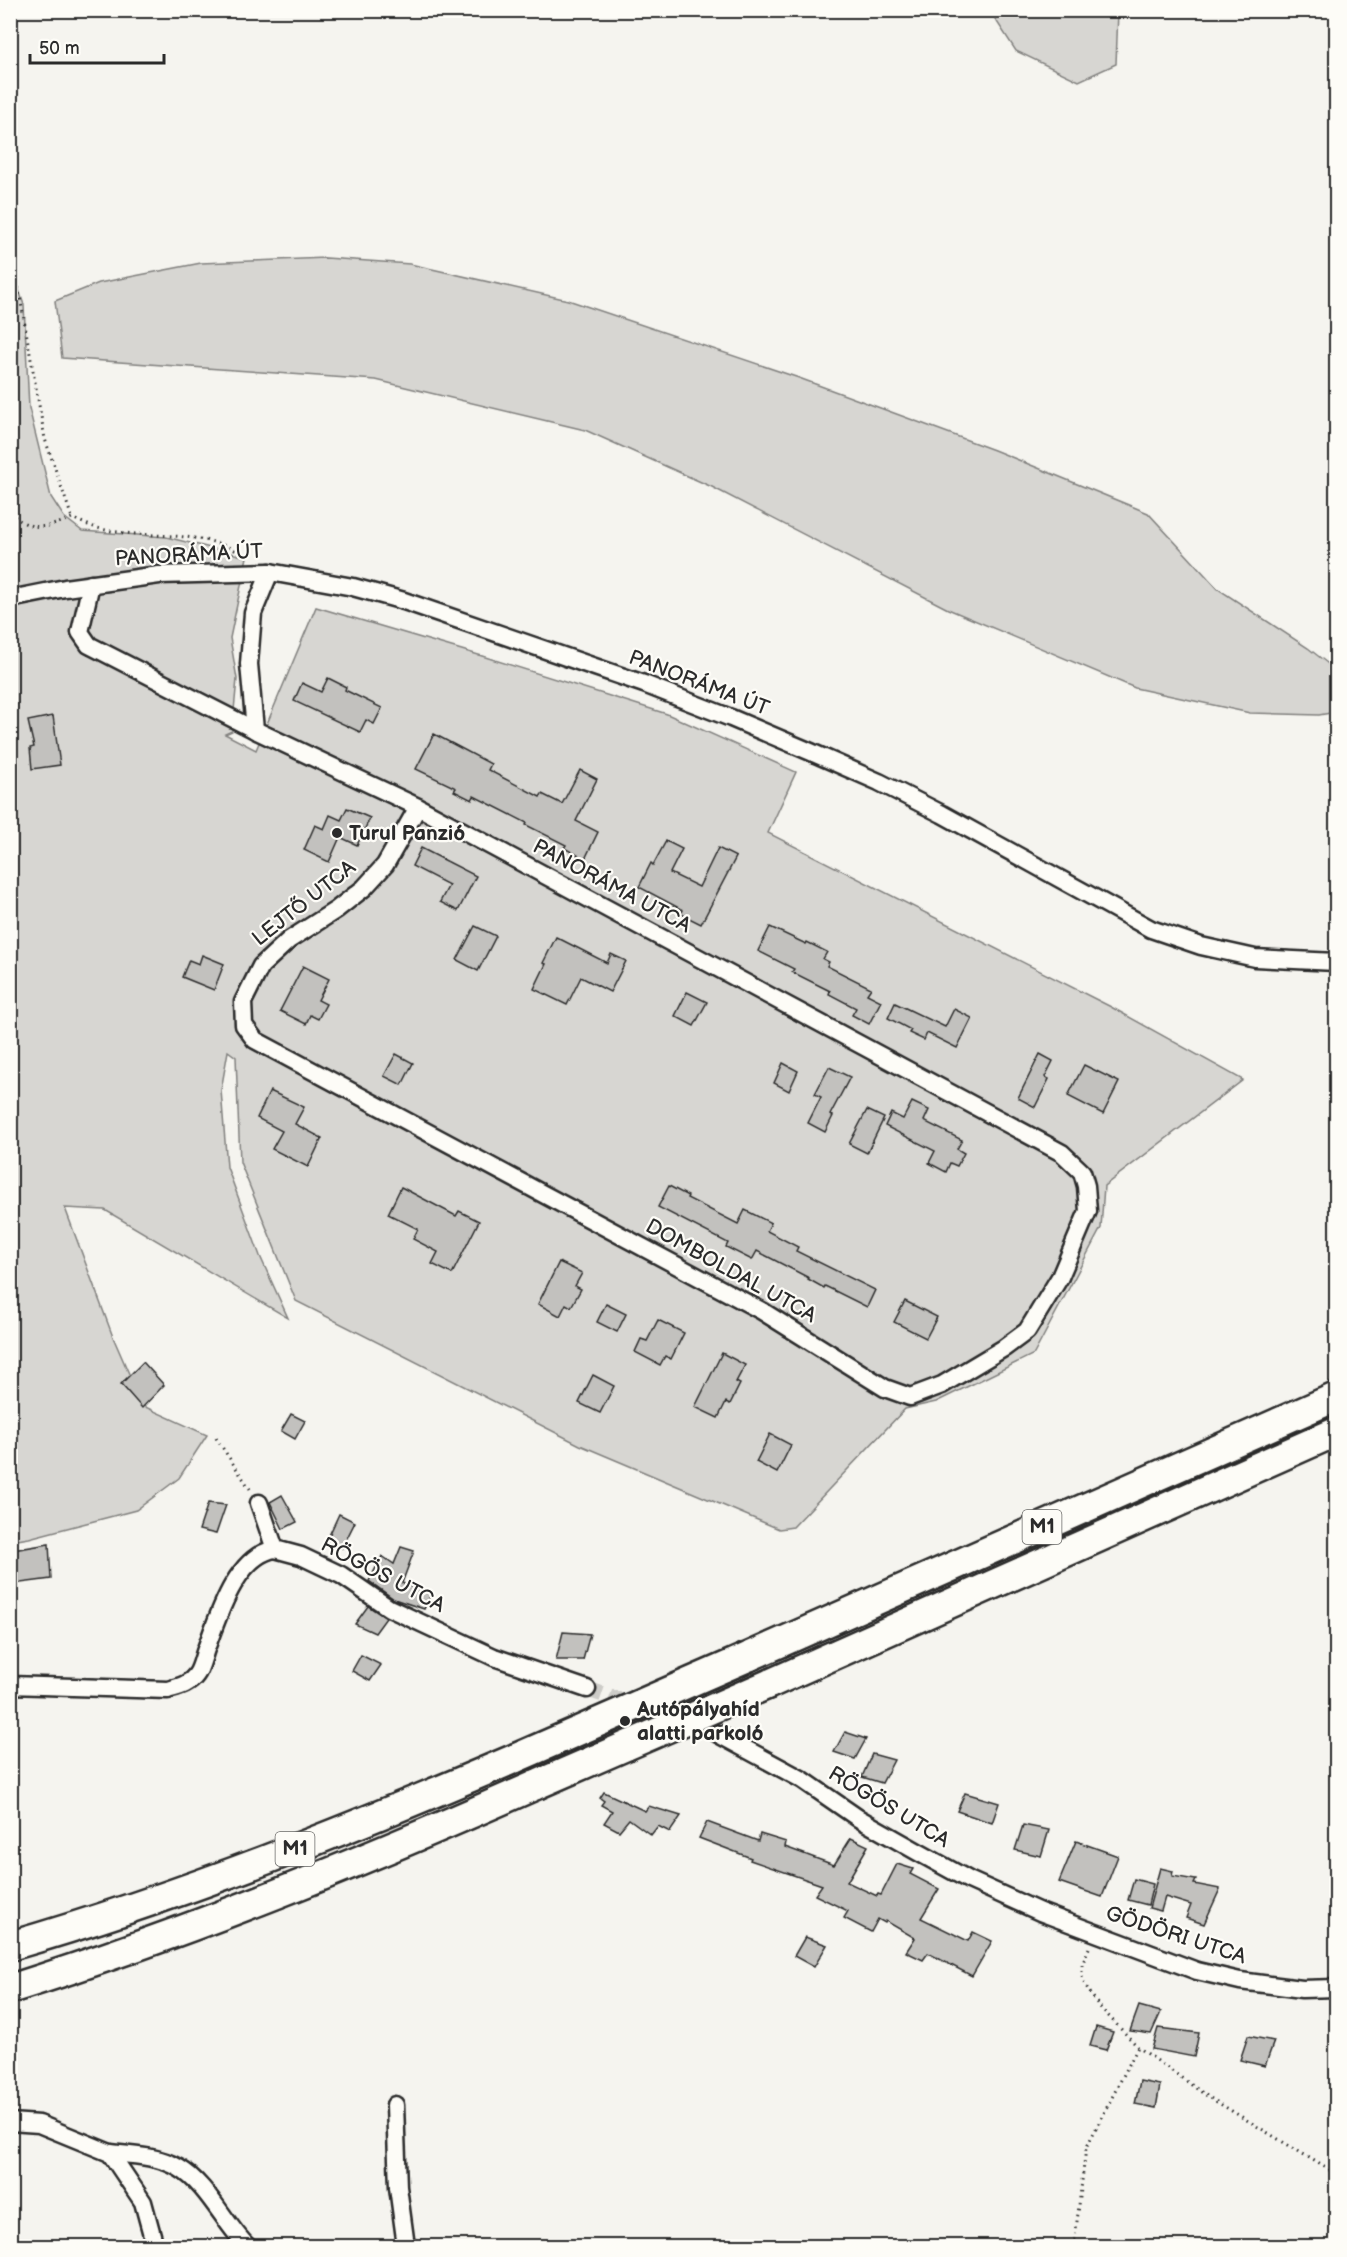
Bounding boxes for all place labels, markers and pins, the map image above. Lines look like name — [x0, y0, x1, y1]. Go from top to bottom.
place label: Turul Panzió — [349, 821, 465, 846]
marker: Turul Panzió — [330, 826, 344, 840]
place label: Autópályahíd alatti parkoló — [636, 1697, 764, 1746]
marker: Autópályahíd alatti parkoló — [618, 1714, 632, 1728]

